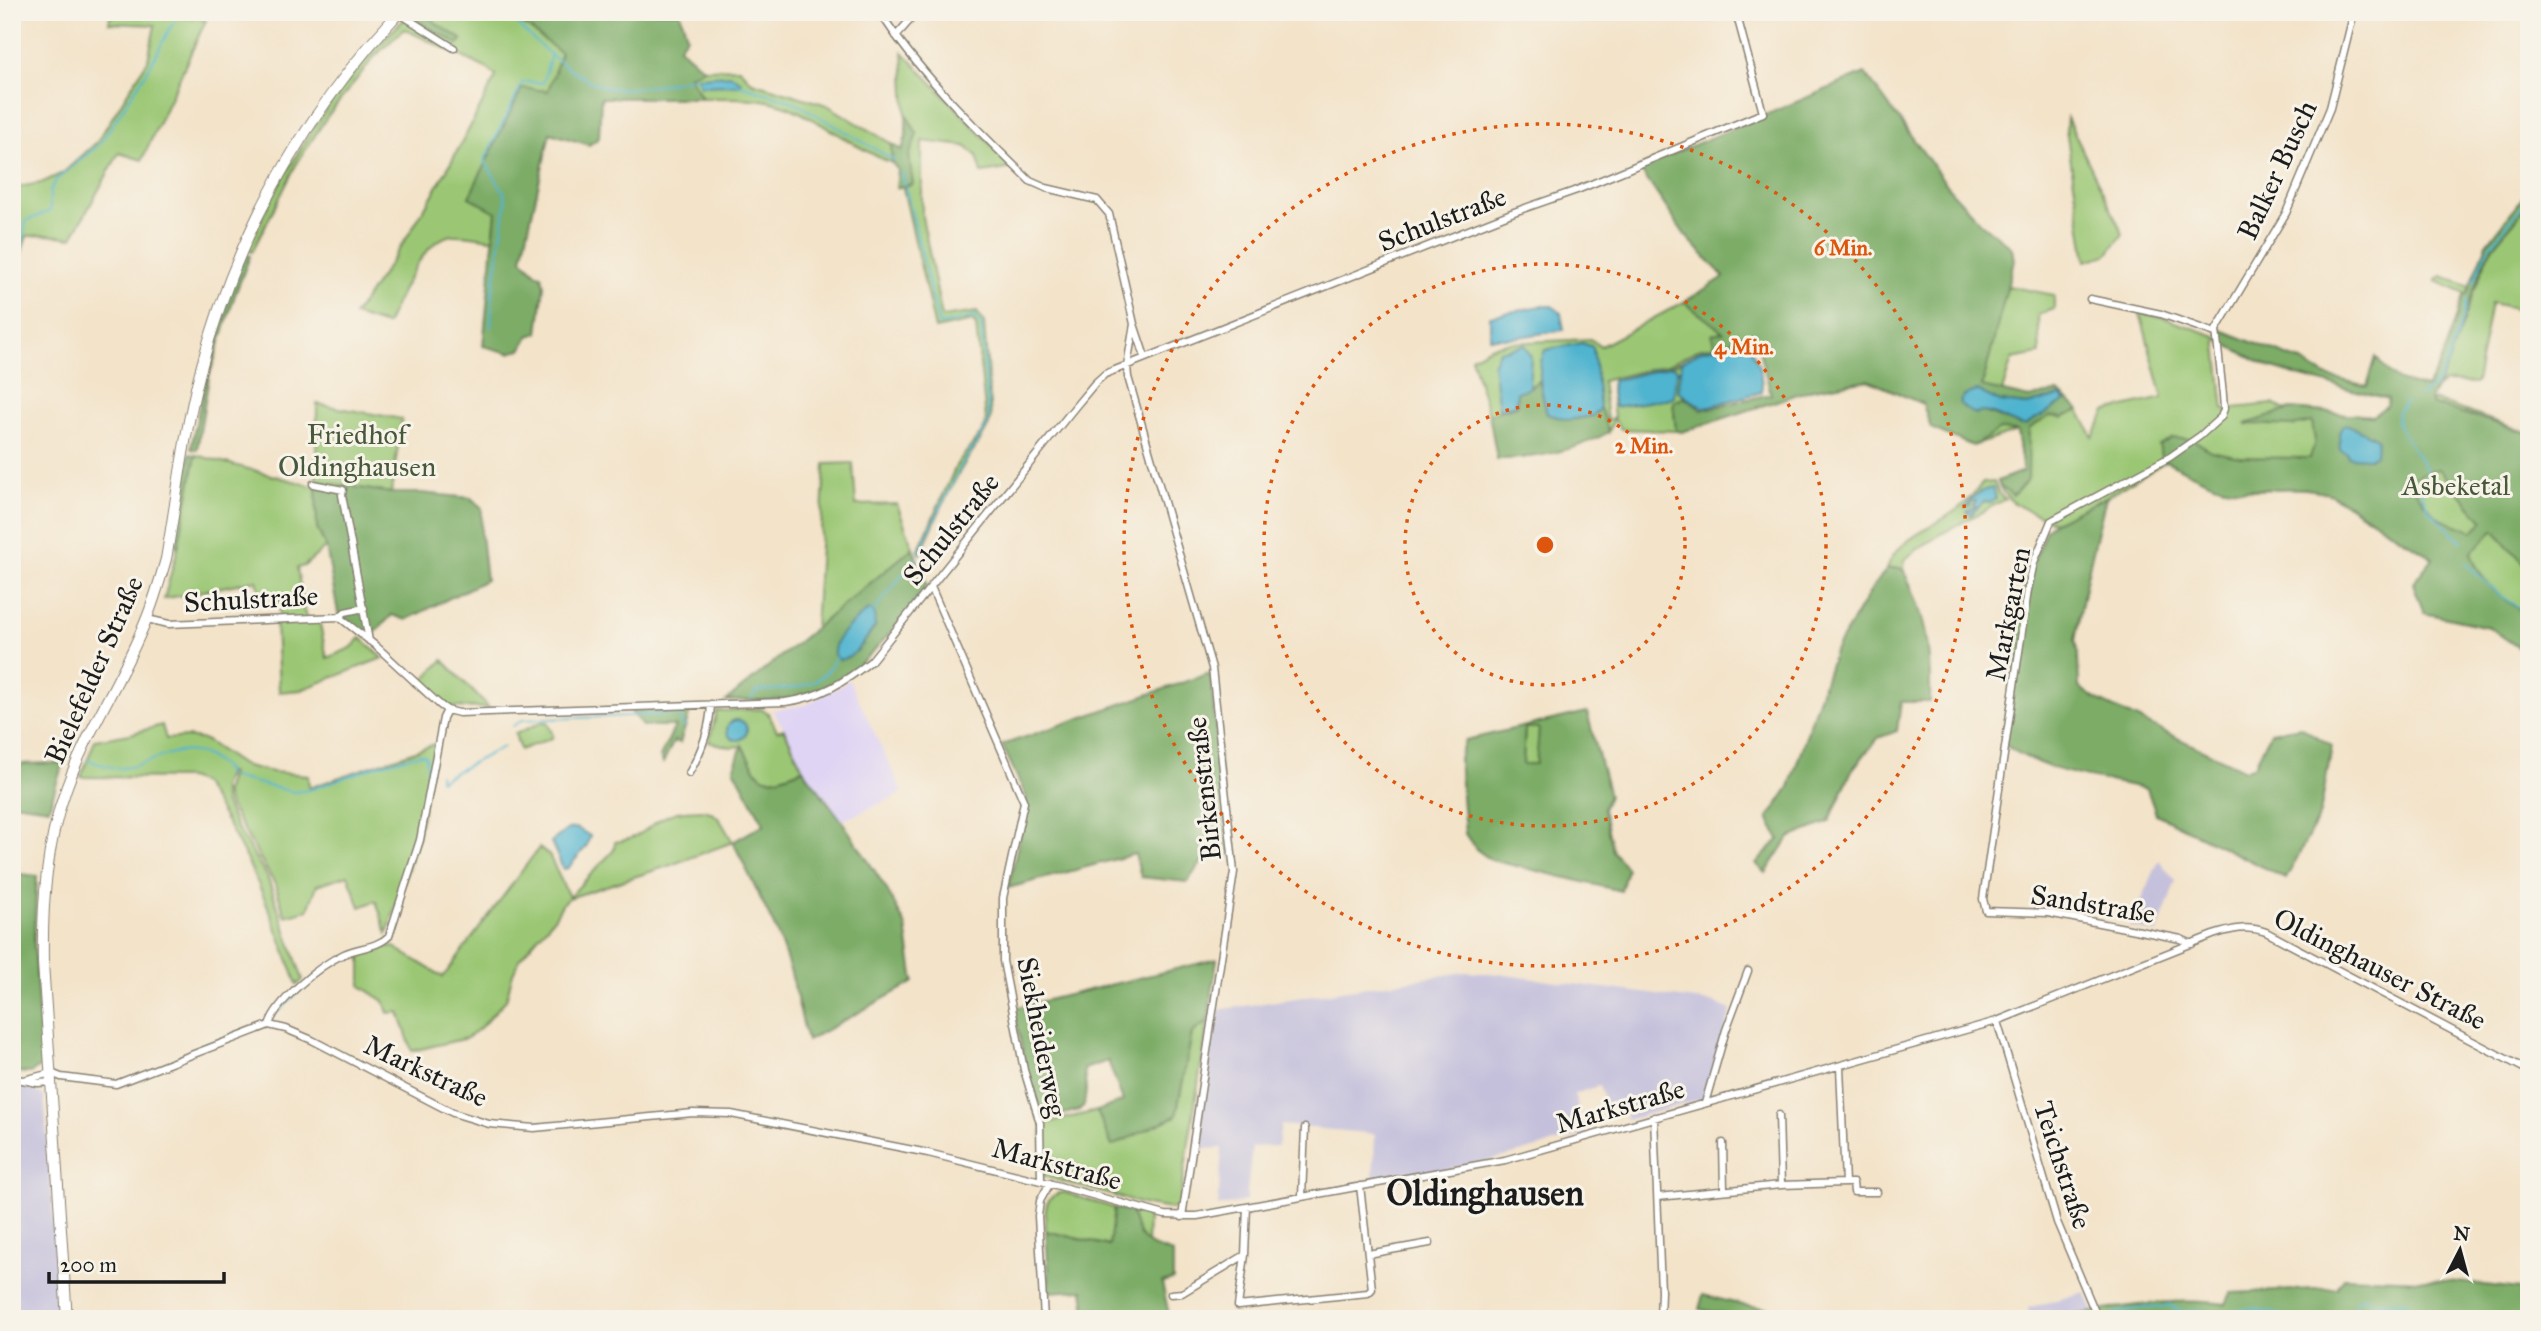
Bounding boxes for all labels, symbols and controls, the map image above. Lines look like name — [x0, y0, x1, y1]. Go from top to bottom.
street label: Balker Busch — [2229, 94, 2325, 245]
street label: Schulstraße — [1373, 179, 1511, 259]
text: 6 Min. — [1814, 235, 1872, 261]
text: 4 Min. — [1714, 334, 1774, 360]
park label: Friedhof Oldinghausen — [278, 417, 436, 484]
text: 2 Min. — [1615, 433, 1673, 459]
street label: Schulstraße — [895, 466, 1007, 592]
park label: Asbeketal — [2401, 468, 2510, 503]
centre of rings — [1533, 533, 1557, 557]
street label: Markgarten — [1978, 544, 2038, 684]
street label: Bielefelder Straße — [37, 571, 151, 769]
street label: Schulstraße — [183, 578, 319, 620]
street label: Birkenstraße — [1179, 715, 1229, 863]
street label: Sandstraße — [2028, 877, 2158, 931]
street label: Oldinghauser Straße — [2268, 900, 2492, 1038]
street label: Siekheiderweg — [1009, 954, 1075, 1121]
street label: Markstraße — [359, 1027, 493, 1115]
street label: Markstraße — [1551, 1071, 1689, 1141]
street label: Teichstraße — [2026, 1097, 2100, 1233]
street label: Markstraße — [988, 1130, 1126, 1198]
district label: Oldinghausen — [1386, 1172, 1584, 1215]
north arrow — [2426, 1216, 2496, 1286]
text: N — [2453, 1221, 2471, 1246]
scale bar — [49, 1240, 224, 1284]
text: 200 m — [60, 1252, 117, 1278]

